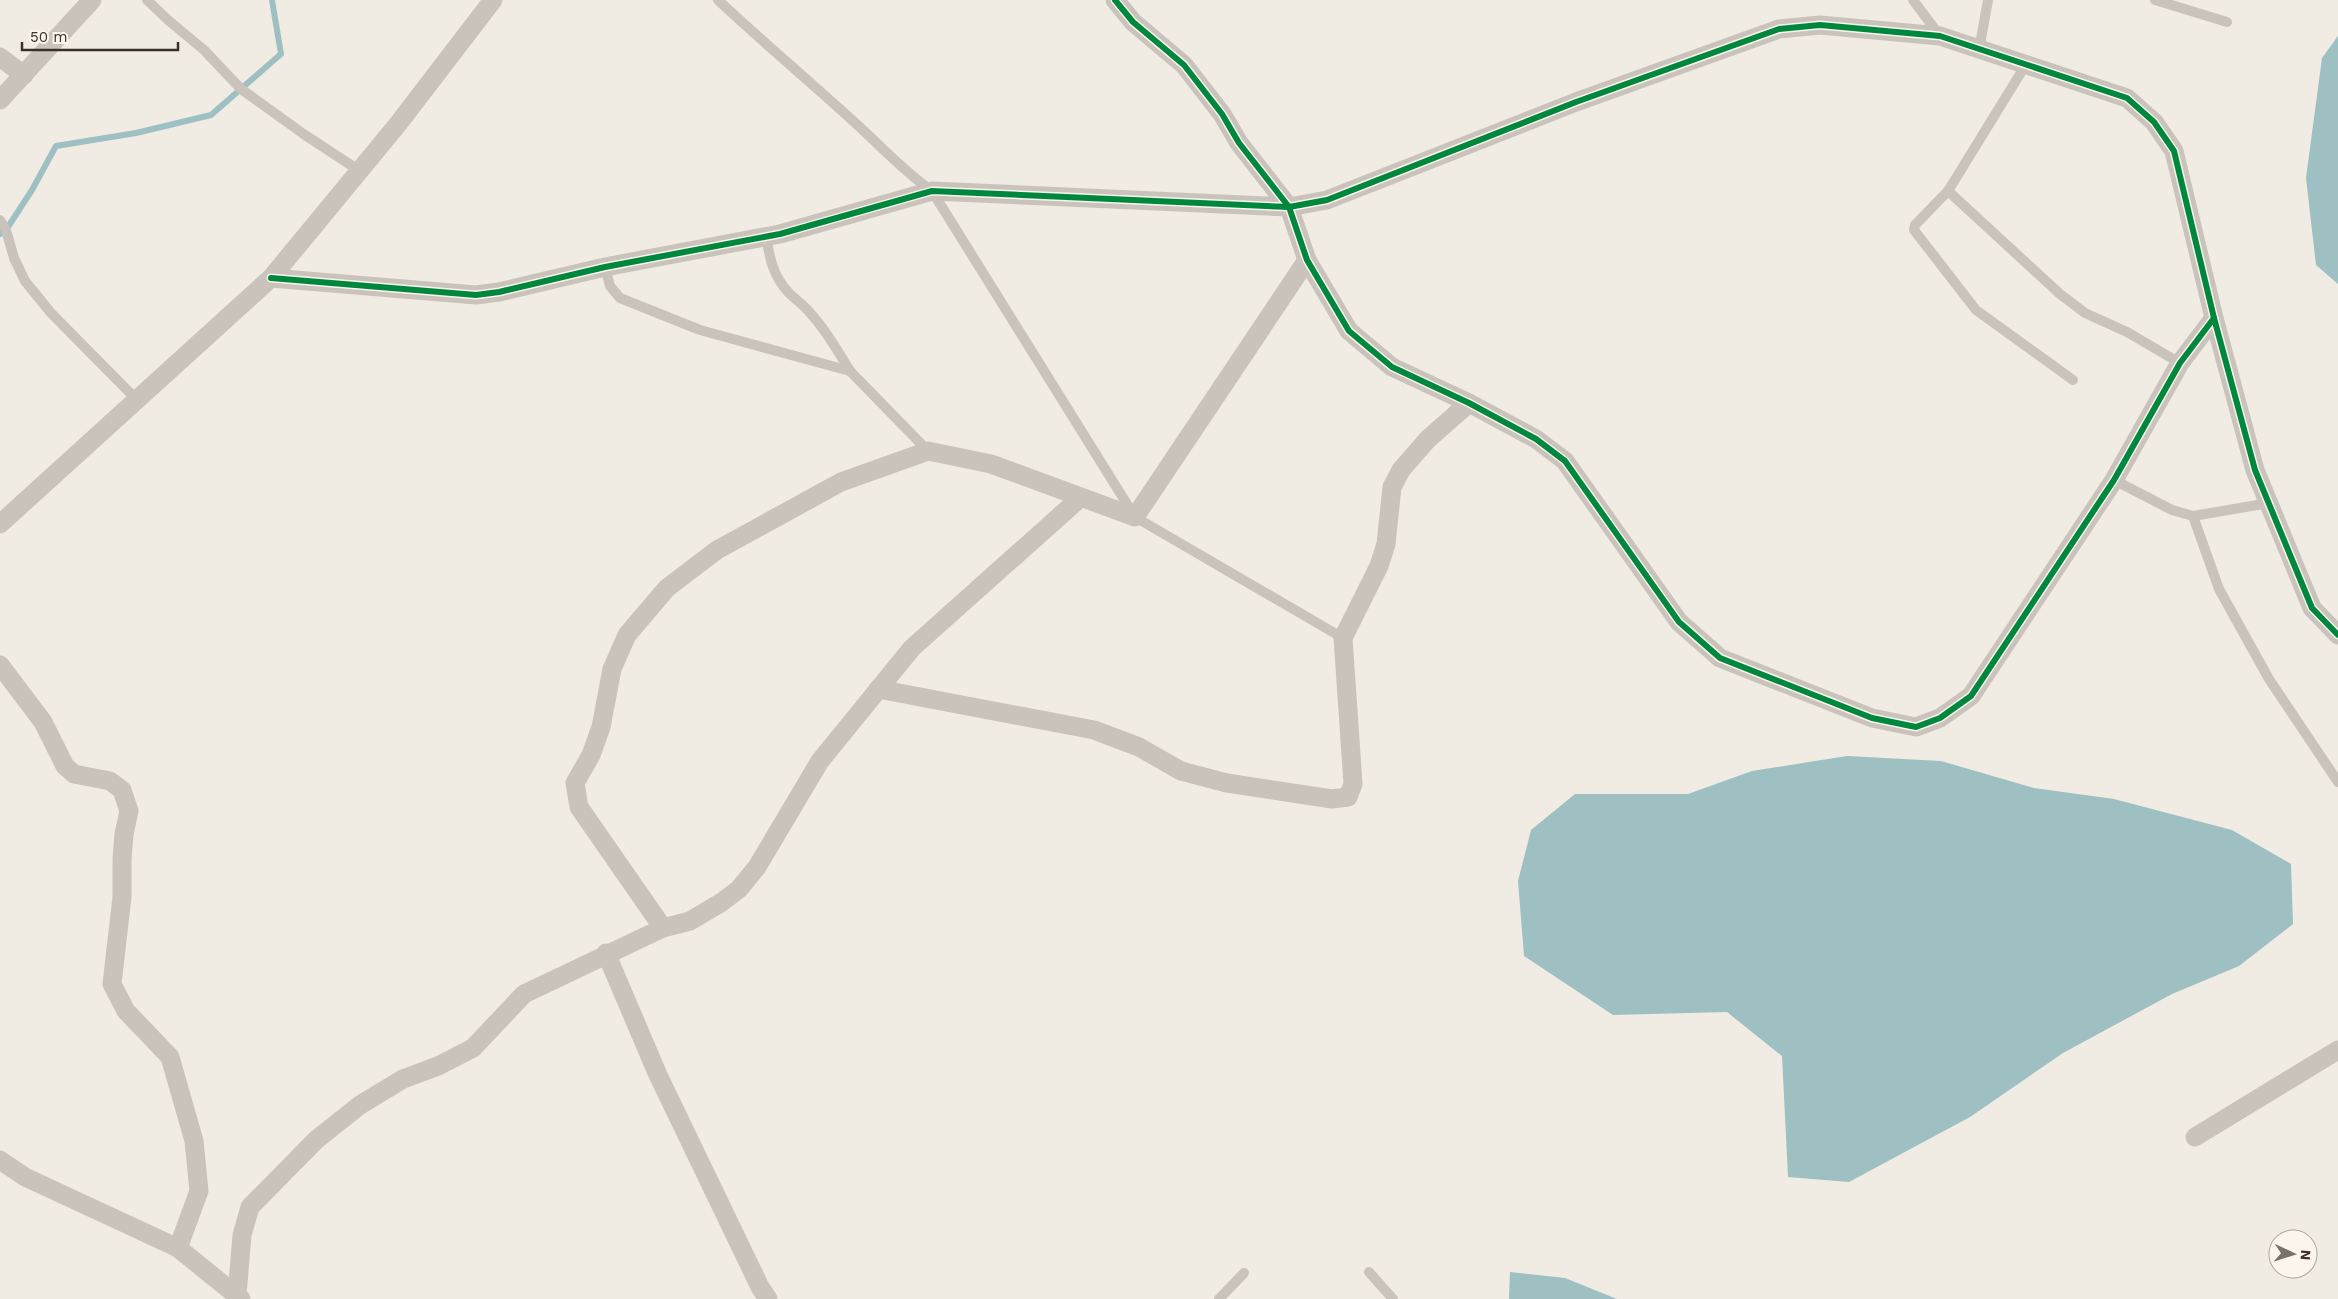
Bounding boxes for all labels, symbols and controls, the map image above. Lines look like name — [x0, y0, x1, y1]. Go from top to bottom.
scale bar — [22, 20, 179, 52]
text: 50 m — [30, 28, 67, 46]
north arrow — [2268, 1229, 2318, 1279]
text: N — [2298, 1249, 2314, 1261]

